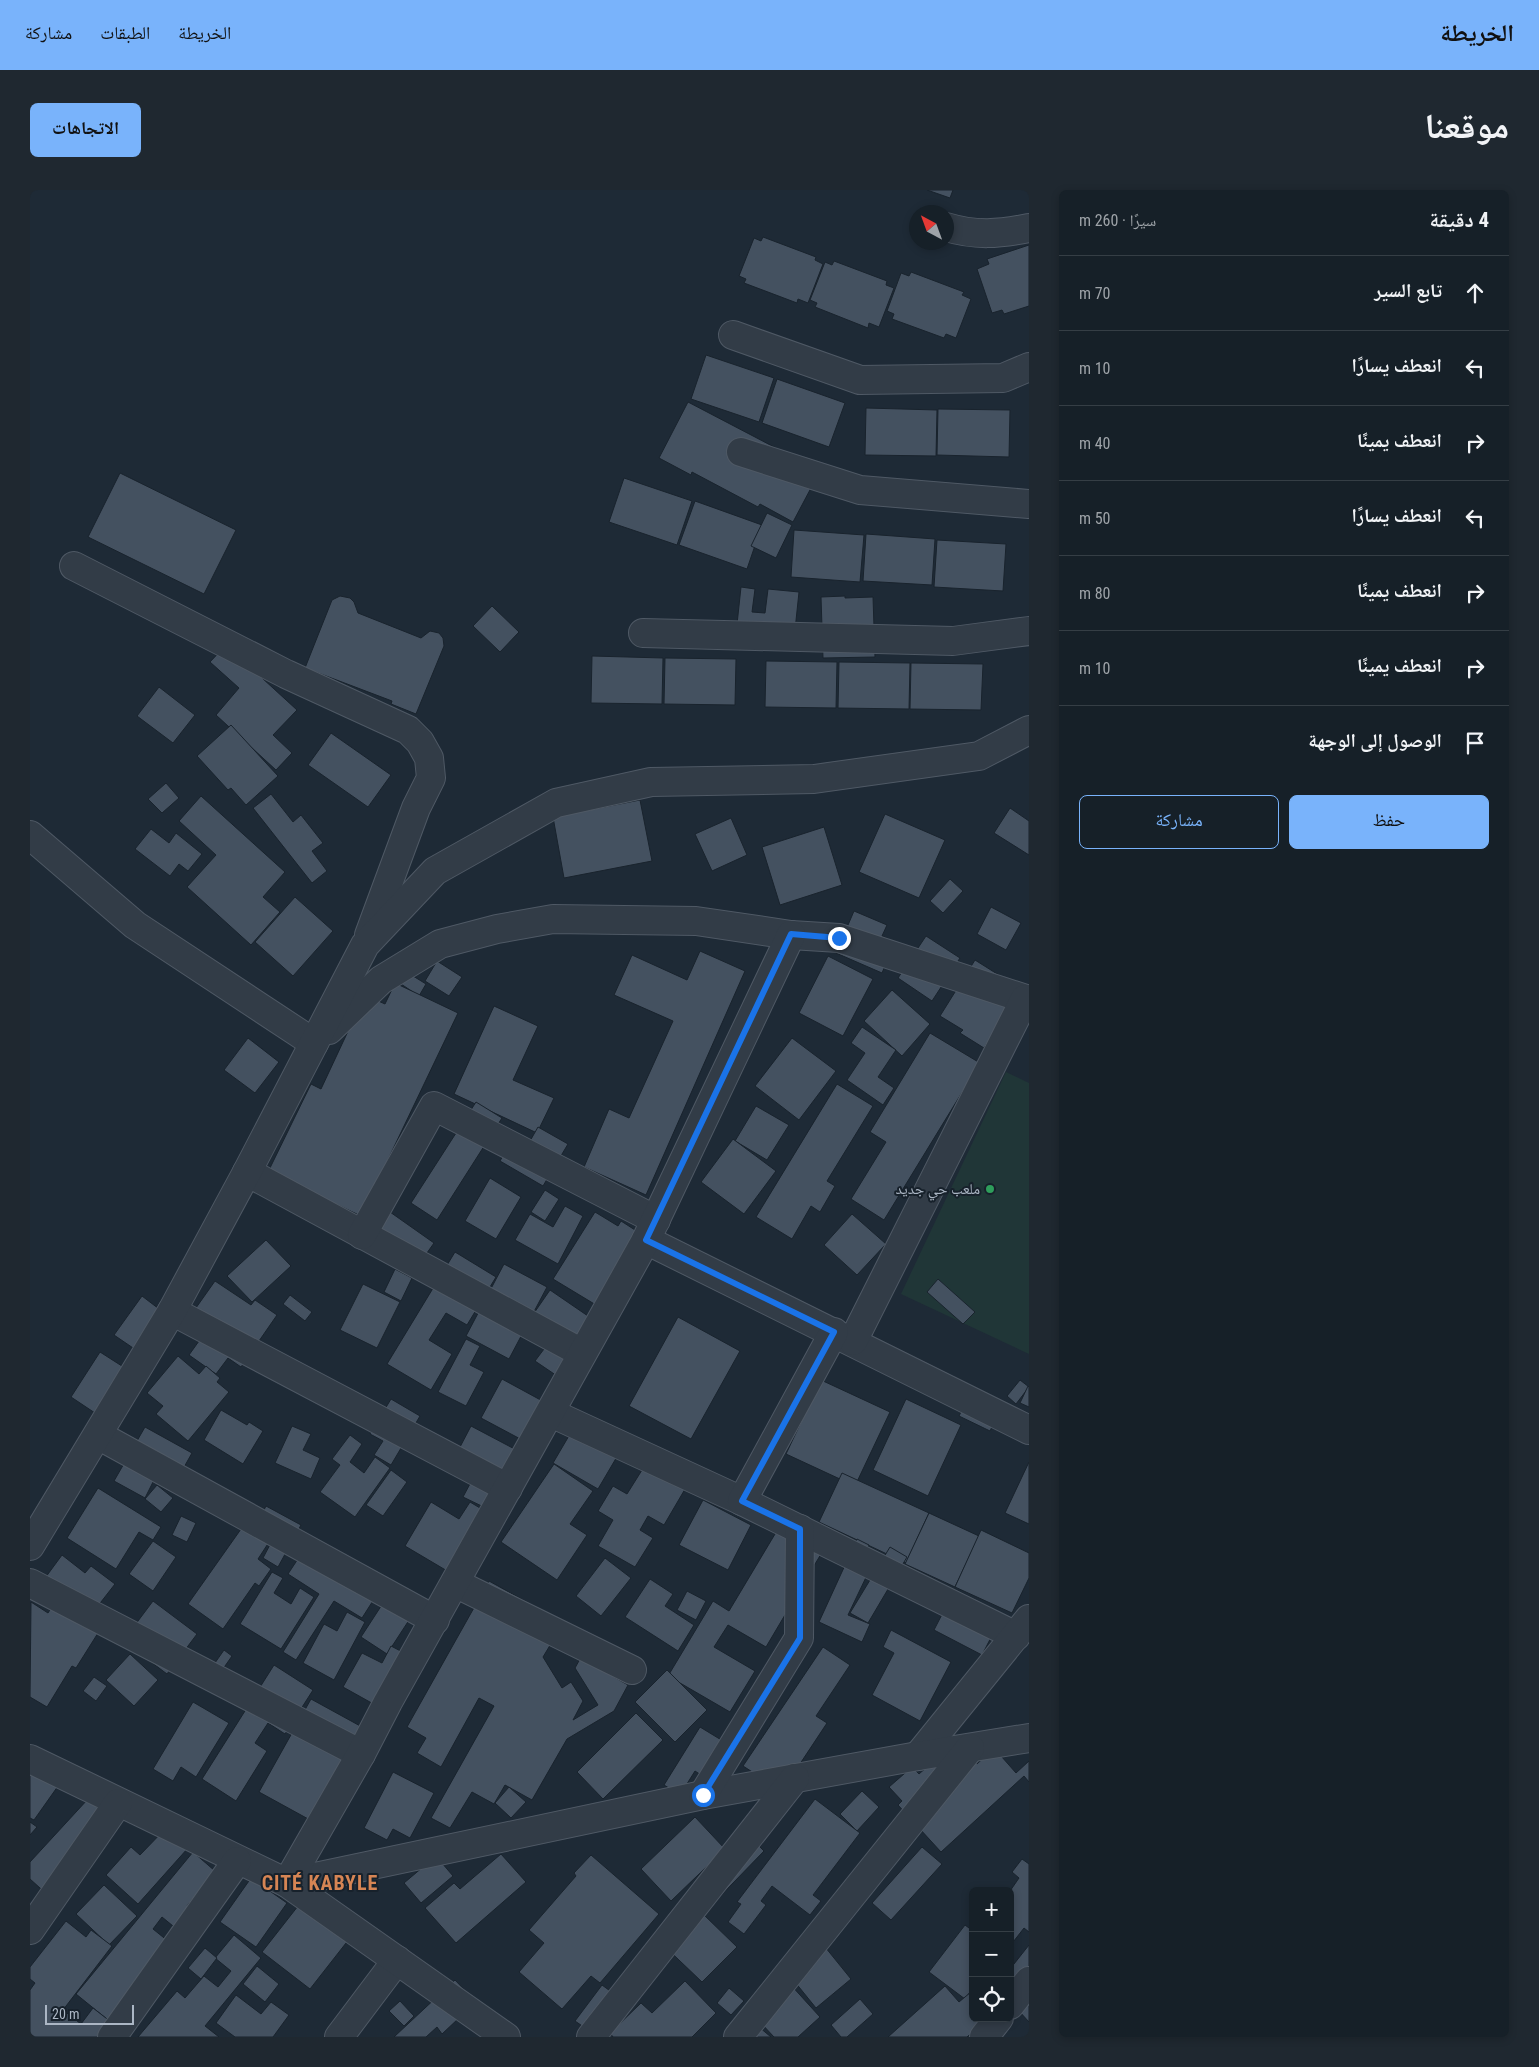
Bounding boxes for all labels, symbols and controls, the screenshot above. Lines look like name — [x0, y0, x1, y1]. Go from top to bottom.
text: الخريطة — [1440, 19, 1514, 47]
text: مشاركة — [25, 22, 72, 43]
text: الطبقات — [100, 22, 150, 43]
text: الخريطة — [178, 22, 231, 43]
button: الاتجاهات — [30, 103, 141, 157]
text: موقعنا — [1424, 106, 1509, 147]
north arrow — [909, 205, 954, 250]
text: 4 دقيقة — [1429, 208, 1489, 232]
text: سيرًا · 260 m — [1079, 211, 1156, 230]
text: تابع السير — [1374, 279, 1442, 302]
icon: ahead — [1461, 279, 1489, 307]
text: 70 m — [1079, 284, 1111, 303]
text: انعطف يسارًا — [1351, 354, 1442, 377]
icon: left — [1461, 354, 1489, 382]
text: 10 m — [1079, 359, 1111, 378]
text: انعطف يمينًا — [1357, 429, 1442, 452]
icon: right — [1461, 429, 1489, 457]
text: 40 m — [1079, 434, 1111, 453]
text: انعطف يسارًا — [1351, 504, 1442, 527]
icon: left — [1461, 504, 1489, 532]
text: 50 m — [1079, 509, 1111, 528]
text: انعطف يمينًا — [1357, 579, 1442, 602]
icon: right — [1461, 579, 1489, 607]
text: 80 m — [1079, 584, 1111, 603]
text: انعطف يمينًا — [1357, 654, 1442, 677]
icon: right — [1461, 654, 1489, 682]
text: 10 m — [1079, 659, 1111, 678]
text: الوصول إلى الوجهة — [1308, 729, 1442, 752]
icon: arrive — [1461, 729, 1489, 757]
button: مشاركة — [1079, 795, 1279, 849]
button: حفظ — [1289, 795, 1489, 849]
route end — [828, 927, 851, 950]
place label: ملعب حي جديد — [895, 1180, 980, 1201]
marker: ملعب حي جديد — [984, 1183, 996, 1195]
route start — [692, 1784, 715, 1807]
district label: CITÉ KABYLE — [262, 1871, 378, 1895]
map controls — [969, 1887, 1014, 2022]
button: + — [969, 1887, 1014, 1932]
button: − — [969, 1932, 1014, 1977]
button: locate — [969, 1977, 1014, 2022]
scale bar — [45, 2002, 134, 2025]
text: 20 m — [52, 2006, 80, 2022]

